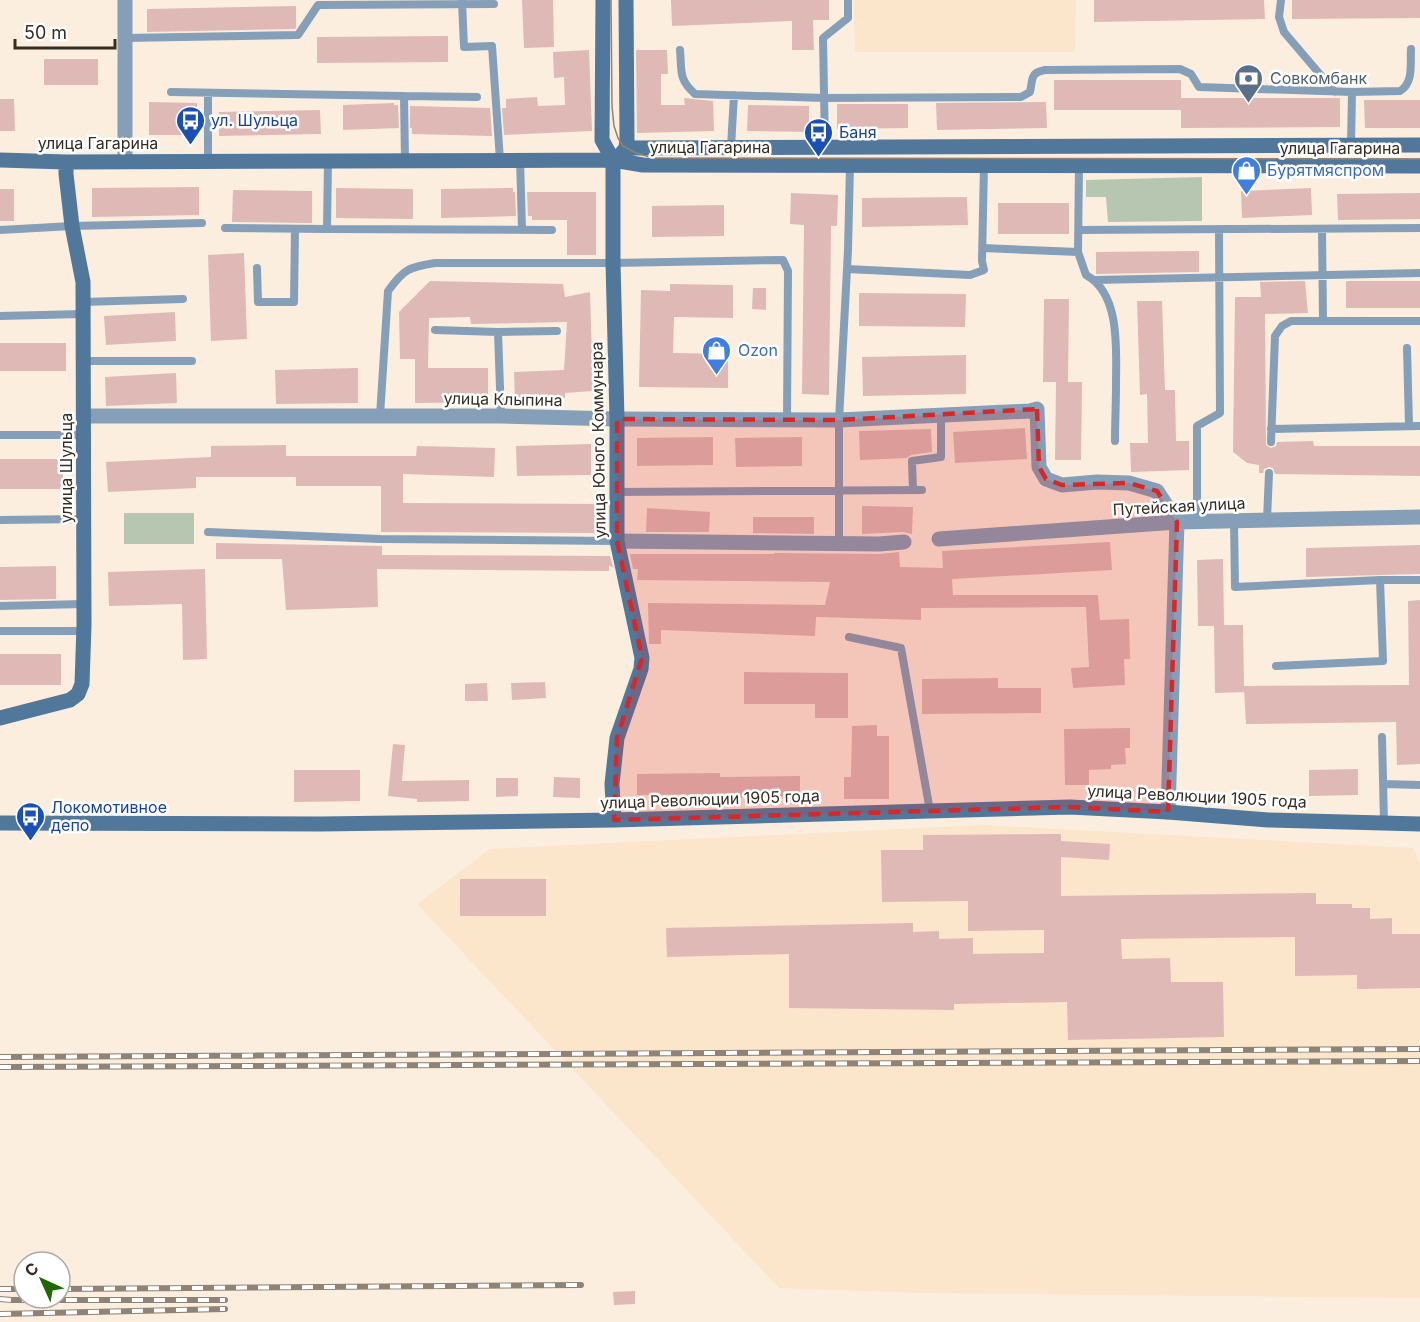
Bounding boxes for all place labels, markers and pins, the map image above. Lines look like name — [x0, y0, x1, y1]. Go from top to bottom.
bank icon: Совкомбанк — [1233, 62, 1265, 104]
place label: Совкомбанк — [1270, 68, 1367, 88]
bus stop icon: ул. Шульца — [174, 104, 206, 146]
place label: ул. Шульца — [211, 110, 298, 130]
bus stop icon: Баня — [802, 116, 834, 158]
place label: Баня — [839, 122, 877, 142]
shop icon: Бурятмяспром — [1230, 154, 1262, 196]
place label: Бурятмяспром — [1267, 160, 1384, 180]
shop icon: Ozon — [701, 334, 733, 376]
place label: Ozon — [738, 340, 778, 360]
place label: Локомотивное депо — [51, 797, 167, 835]
bus stop icon: Локомотивное депо — [14, 800, 46, 842]

